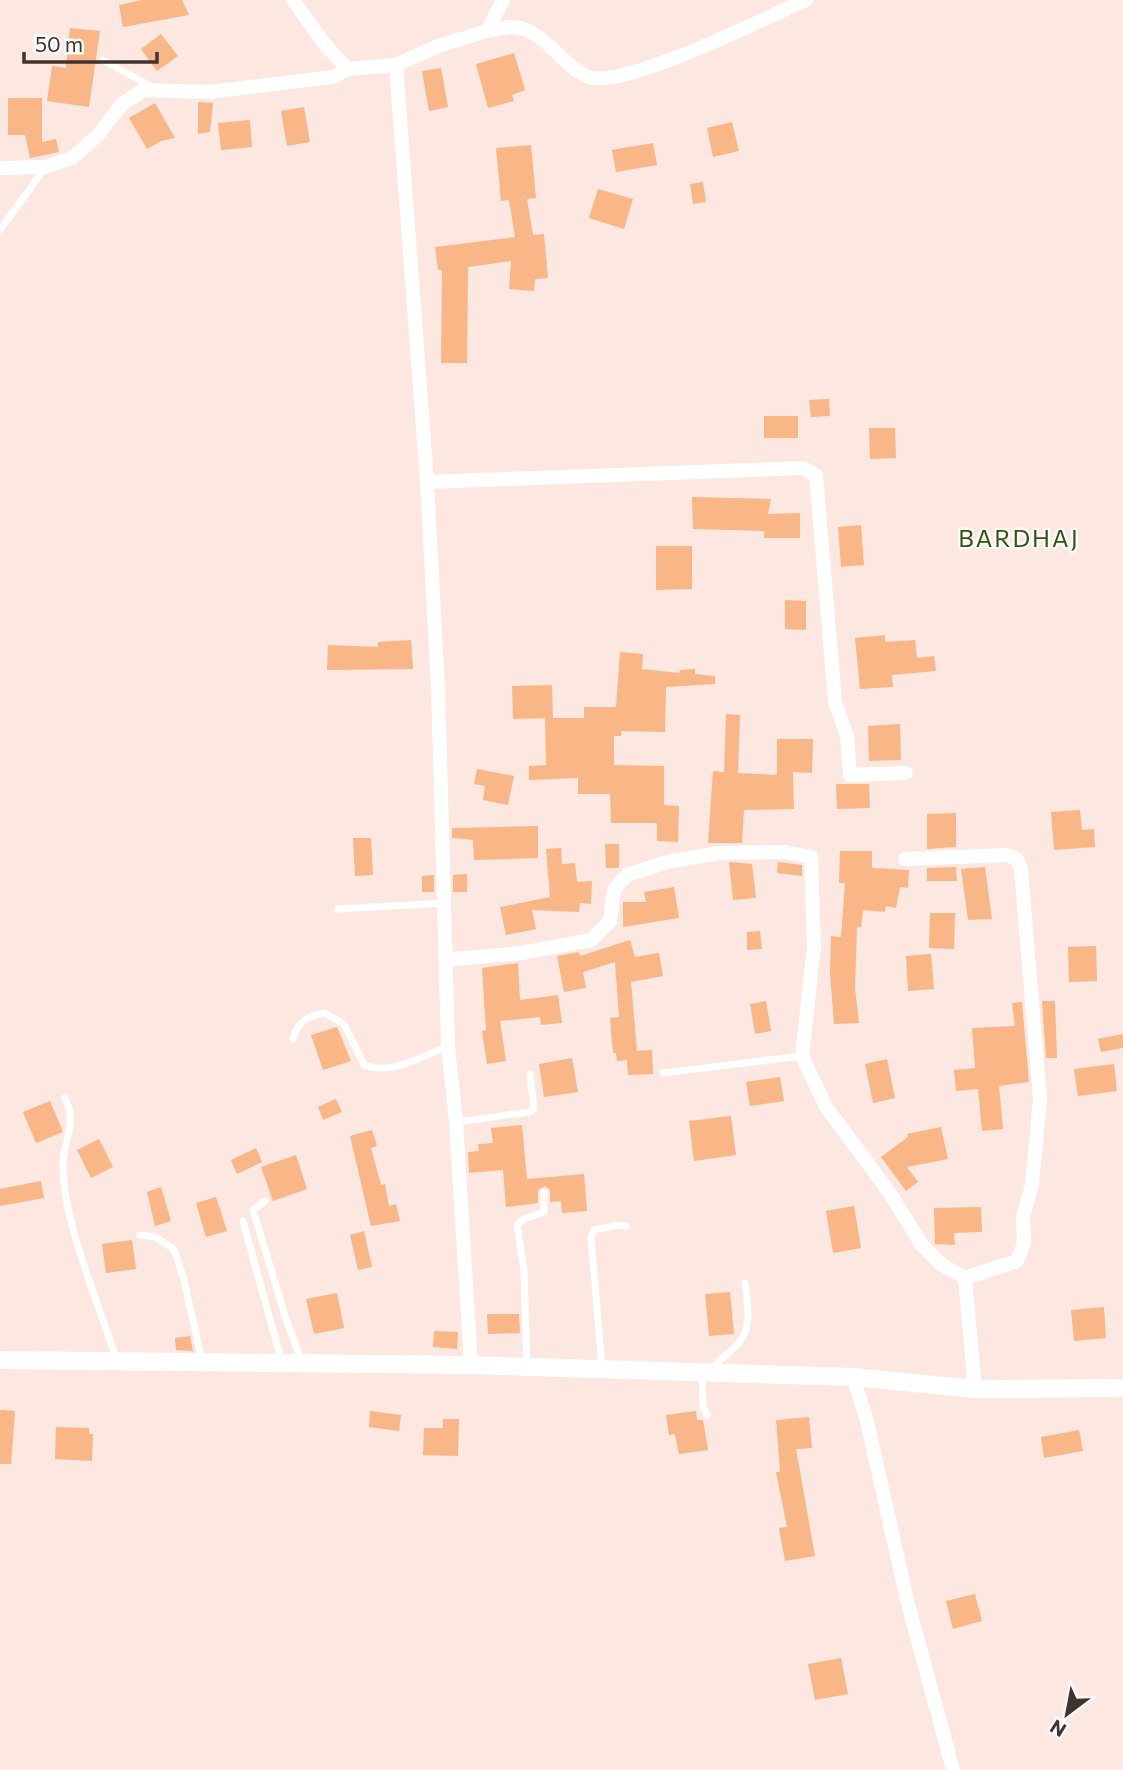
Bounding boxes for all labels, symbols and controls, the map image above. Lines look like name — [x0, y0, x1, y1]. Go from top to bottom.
scale bar — [24, 21, 158, 65]
text: 50 m — [35, 31, 83, 56]
district label: BARDHAJ — [958, 523, 1080, 552]
north arrow — [1032, 1679, 1102, 1749]
text: N — [1046, 1715, 1070, 1742]

